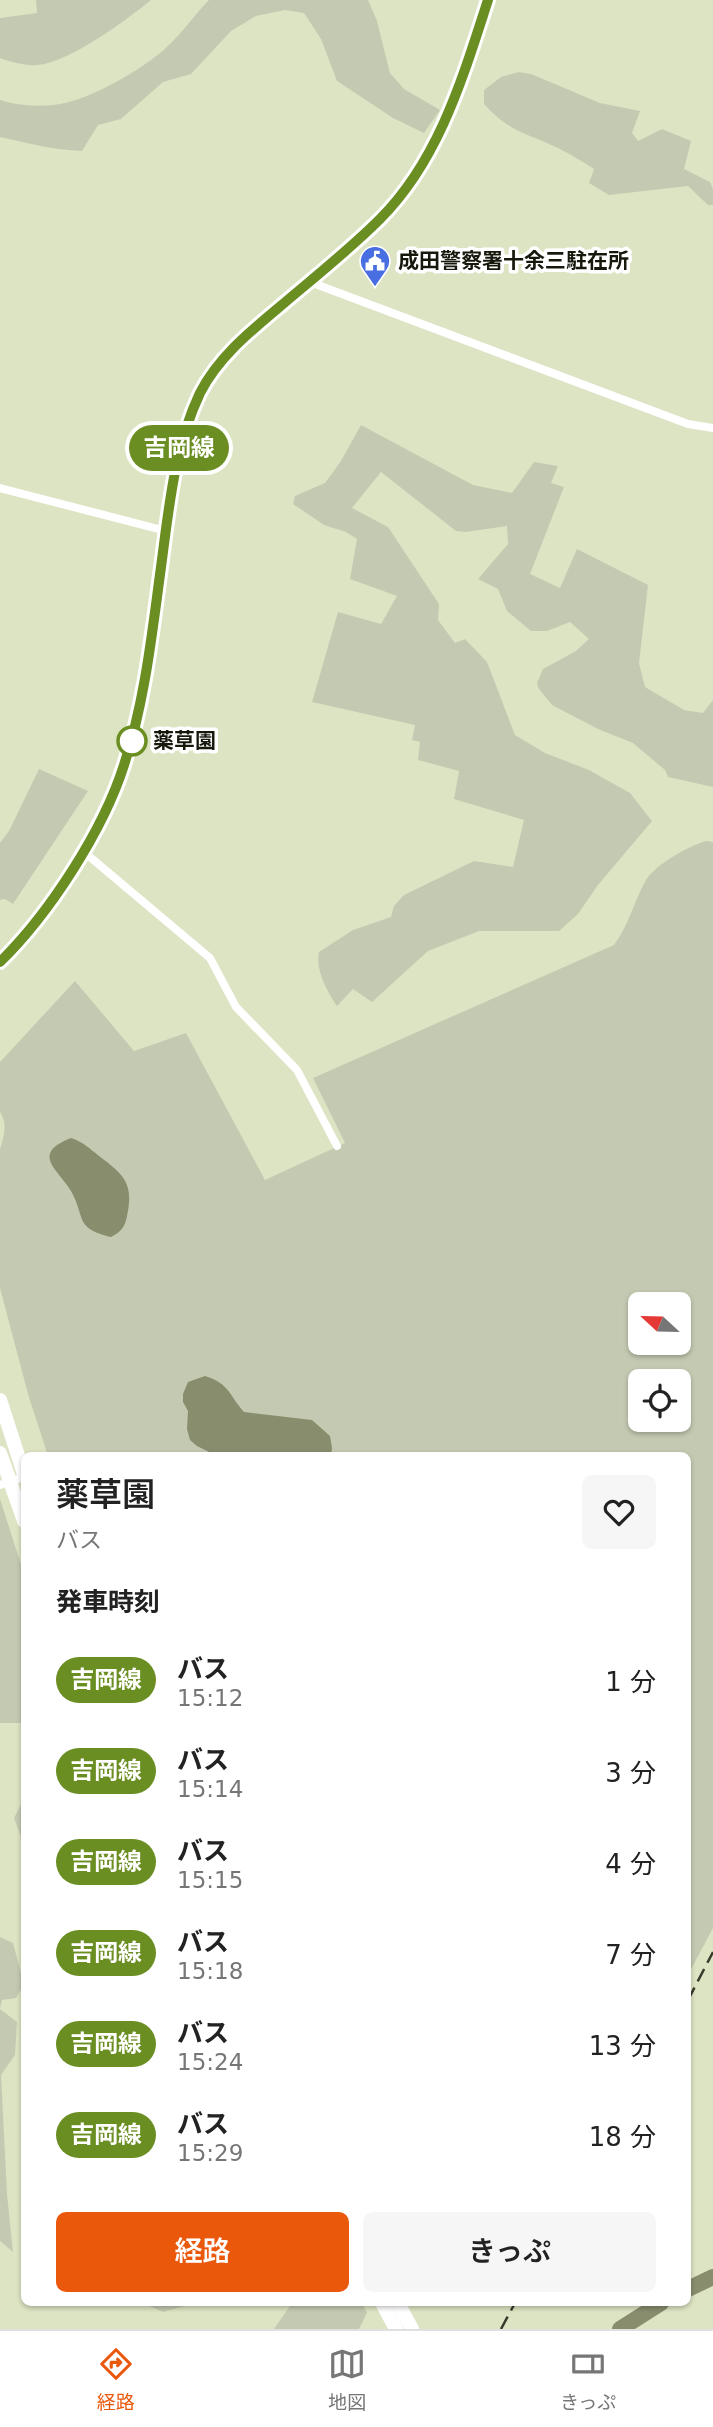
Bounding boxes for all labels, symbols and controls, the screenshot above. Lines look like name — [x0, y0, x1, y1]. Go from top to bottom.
public building icon: 成田警察署十余三駐在所 — [358, 244, 392, 288]
place label: 成田警察署十余三駐在所 — [398, 249, 629, 273]
line badge: 吉岡線 — [139, 425, 219, 471]
text: 吉岡線 — [143, 434, 215, 462]
marker: 薬草園 — [117, 726, 147, 756]
place label: 薬草園 — [153, 729, 216, 753]
north arrow — [628, 1292, 691, 1354]
map controls — [628, 1292, 691, 1432]
button: locate — [628, 1369, 691, 1432]
text: 薬草園 — [56, 1475, 155, 1514]
button: heart — [582, 1475, 656, 1549]
text: バス — [56, 1527, 102, 1553]
text: 発車時刻 — [56, 1587, 160, 1617]
text: バス — [177, 1654, 229, 1684]
text: 吉岡線 — [70, 1666, 142, 1694]
text: 1 分 — [605, 1667, 656, 1697]
text: 15:12 — [177, 1685, 243, 1711]
text: バス — [177, 1745, 229, 1775]
text: 吉岡線 — [70, 1757, 142, 1785]
text: 3 分 — [605, 1758, 656, 1788]
text: 15:14 — [177, 1776, 243, 1802]
text: バス — [177, 1836, 229, 1866]
text: 吉岡線 — [70, 1848, 142, 1876]
text: 4 分 — [605, 1849, 656, 1879]
text: 15:15 — [177, 1867, 243, 1893]
text: バス — [177, 1927, 229, 1957]
text: 吉岡線 — [70, 1939, 142, 1967]
text: 7 分 — [605, 1940, 656, 1970]
text: 15:18 — [177, 1958, 243, 1984]
text: バス — [177, 2018, 229, 2048]
text: 吉岡線 — [70, 2030, 142, 2058]
text: 13 分 — [589, 2031, 656, 2061]
text: 15:24 — [177, 2049, 243, 2075]
text: バス — [177, 2109, 229, 2139]
text: 吉岡線 — [70, 2121, 142, 2149]
text: 18 分 — [589, 2122, 656, 2152]
text: 15:29 — [177, 2140, 243, 2166]
button: 経路 — [56, 2212, 349, 2292]
button: きっぷ — [363, 2212, 656, 2292]
tab: 経路 — [97, 2345, 135, 2414]
tab: 地図 — [328, 2345, 366, 2414]
tab: きっぷ — [560, 2345, 616, 2414]

